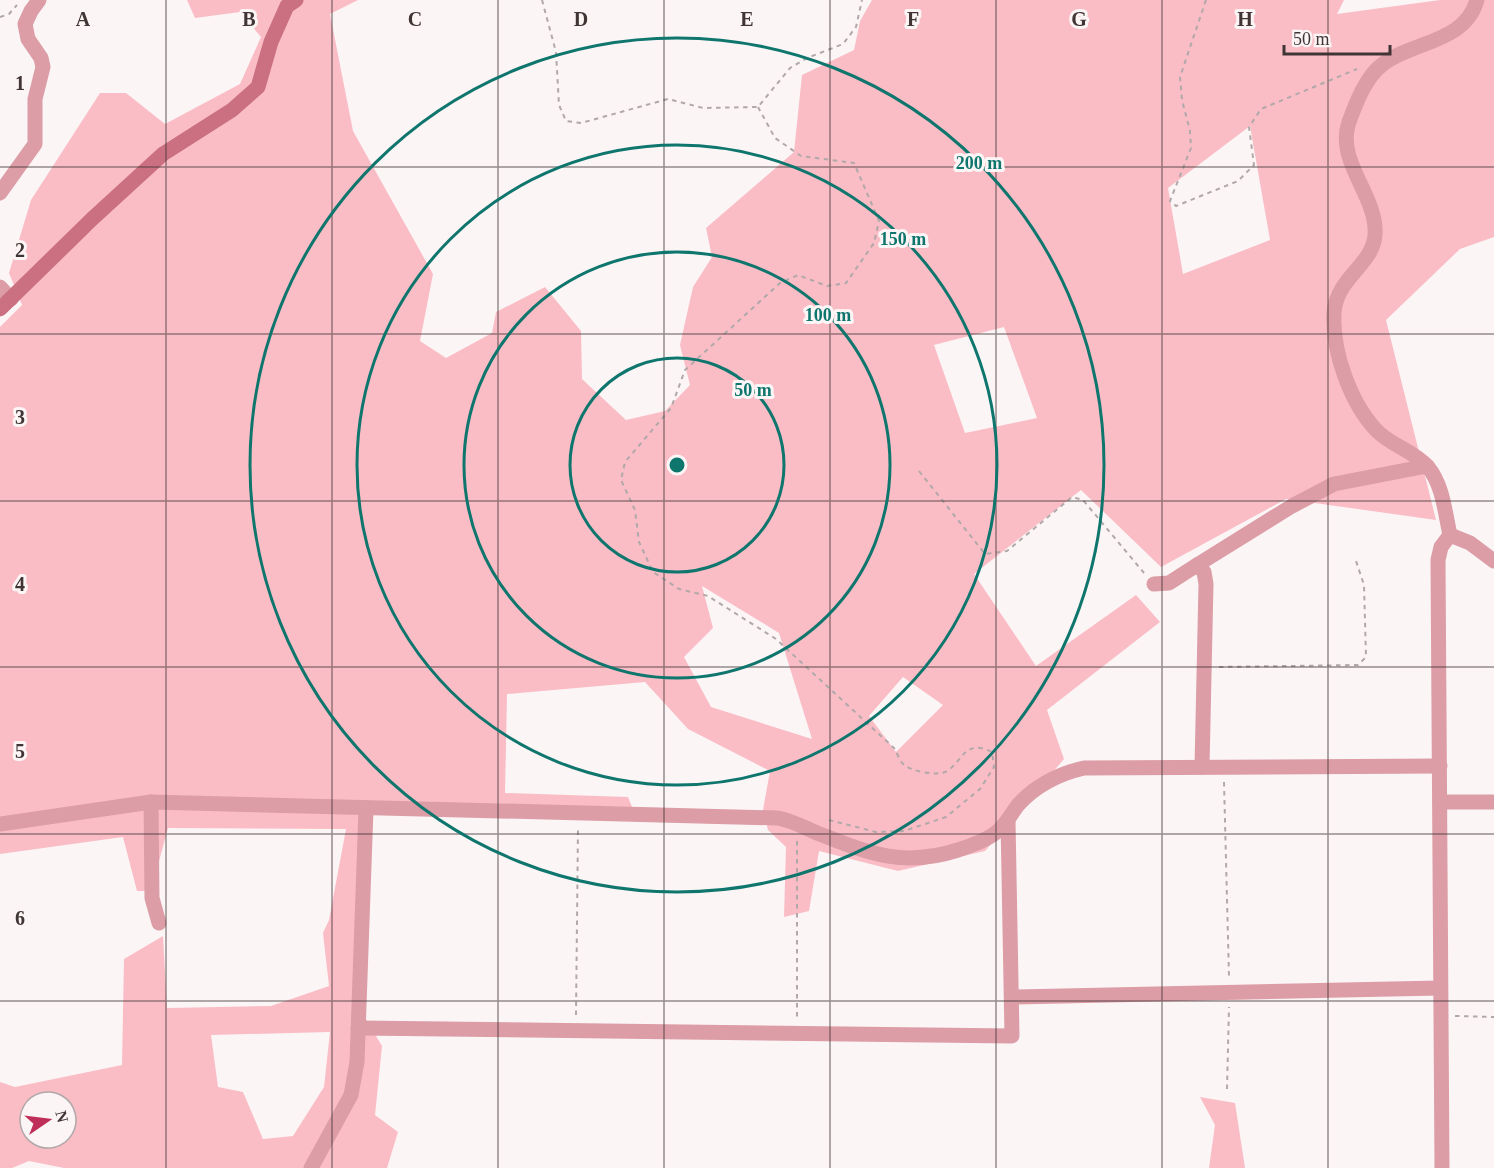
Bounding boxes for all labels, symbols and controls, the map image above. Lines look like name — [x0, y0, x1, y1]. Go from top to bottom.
text: A — [76, 8, 91, 30]
text: B — [242, 8, 256, 30]
text: C — [408, 8, 422, 30]
text: D — [574, 8, 588, 30]
text: E — [740, 8, 754, 30]
text: F — [907, 8, 919, 30]
text: G — [1071, 8, 1087, 30]
text: H — [1237, 8, 1253, 30]
scale bar — [1284, 18, 1390, 56]
text: 50 m — [1293, 29, 1330, 49]
text: 1 — [15, 72, 25, 94]
text: 200 m — [956, 153, 1002, 173]
text: 150 m — [880, 229, 926, 249]
text: 2 — [15, 239, 25, 261]
text: 100 m — [805, 305, 851, 325]
text: 50 m — [734, 380, 772, 400]
text: 3 — [15, 406, 25, 428]
centre of rings — [667, 455, 687, 475]
text: 4 — [15, 573, 25, 595]
text: 5 — [15, 740, 25, 762]
text: 6 — [15, 907, 25, 929]
north arrow — [18, 1090, 78, 1150]
text: N — [52, 1109, 72, 1125]

